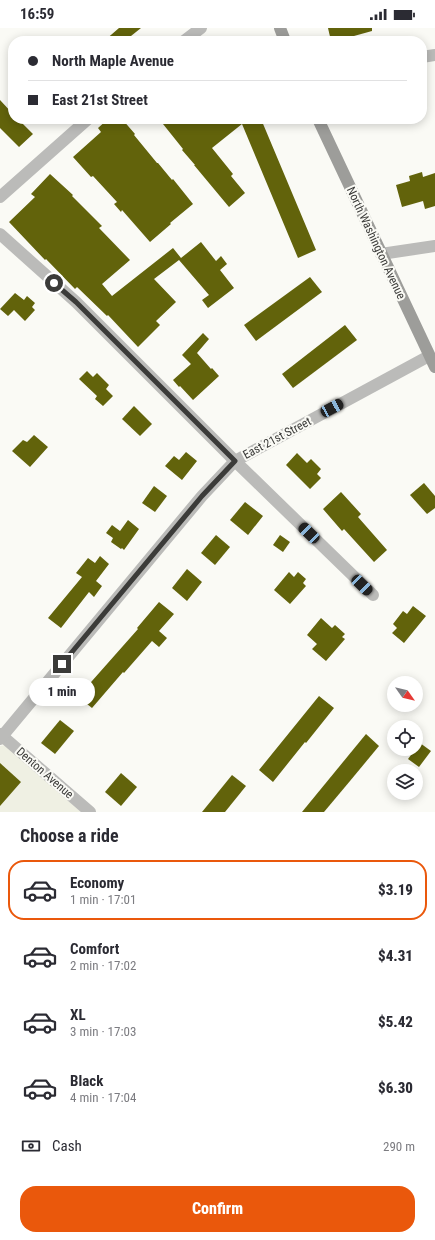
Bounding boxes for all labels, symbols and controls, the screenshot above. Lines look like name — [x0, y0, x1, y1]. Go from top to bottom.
text: 16:59 — [20, 5, 54, 23]
text: North Maple Avenue — [52, 52, 174, 70]
text: East 21st Street — [52, 91, 148, 109]
street label: North Washington Avenue — [344, 185, 408, 302]
route start — [45, 274, 63, 292]
car — [319, 397, 345, 419]
street label: East 21st Street — [240, 414, 314, 462]
car — [296, 520, 322, 546]
car — [349, 572, 375, 598]
route end — [53, 655, 71, 673]
north arrow — [387, 676, 423, 712]
map controls — [387, 676, 423, 800]
callout: 1 min — [29, 678, 95, 706]
text: 1 min — [48, 684, 76, 699]
button: locate — [387, 720, 423, 756]
street label: Denton Avenue — [14, 744, 77, 802]
button: layers — [387, 764, 423, 800]
text: Choose a ride — [20, 825, 119, 846]
icon: car — [22, 872, 58, 908]
text: Economy — [70, 874, 124, 892]
text: $3.19 — [378, 881, 413, 899]
text: 1 min · 17:01 — [70, 892, 136, 907]
icon: car — [22, 938, 58, 974]
text: Comfort — [70, 940, 119, 958]
text: $4.31 — [378, 947, 413, 965]
text: 2 min · 17:02 — [70, 958, 136, 973]
icon: car — [22, 1004, 58, 1040]
text: XL — [70, 1006, 86, 1024]
text: $5.42 — [378, 1013, 413, 1031]
text: 3 min · 17:03 — [70, 1024, 136, 1039]
icon: car — [22, 1070, 58, 1106]
text: Black — [70, 1072, 103, 1090]
text: $6.30 — [378, 1079, 413, 1097]
text: 4 min · 17:04 — [70, 1090, 136, 1105]
icon: cash — [20, 1135, 42, 1157]
text: Cash — [52, 1137, 82, 1155]
text: 290 m — [383, 1139, 415, 1154]
button: Confirm — [20, 1186, 415, 1232]

